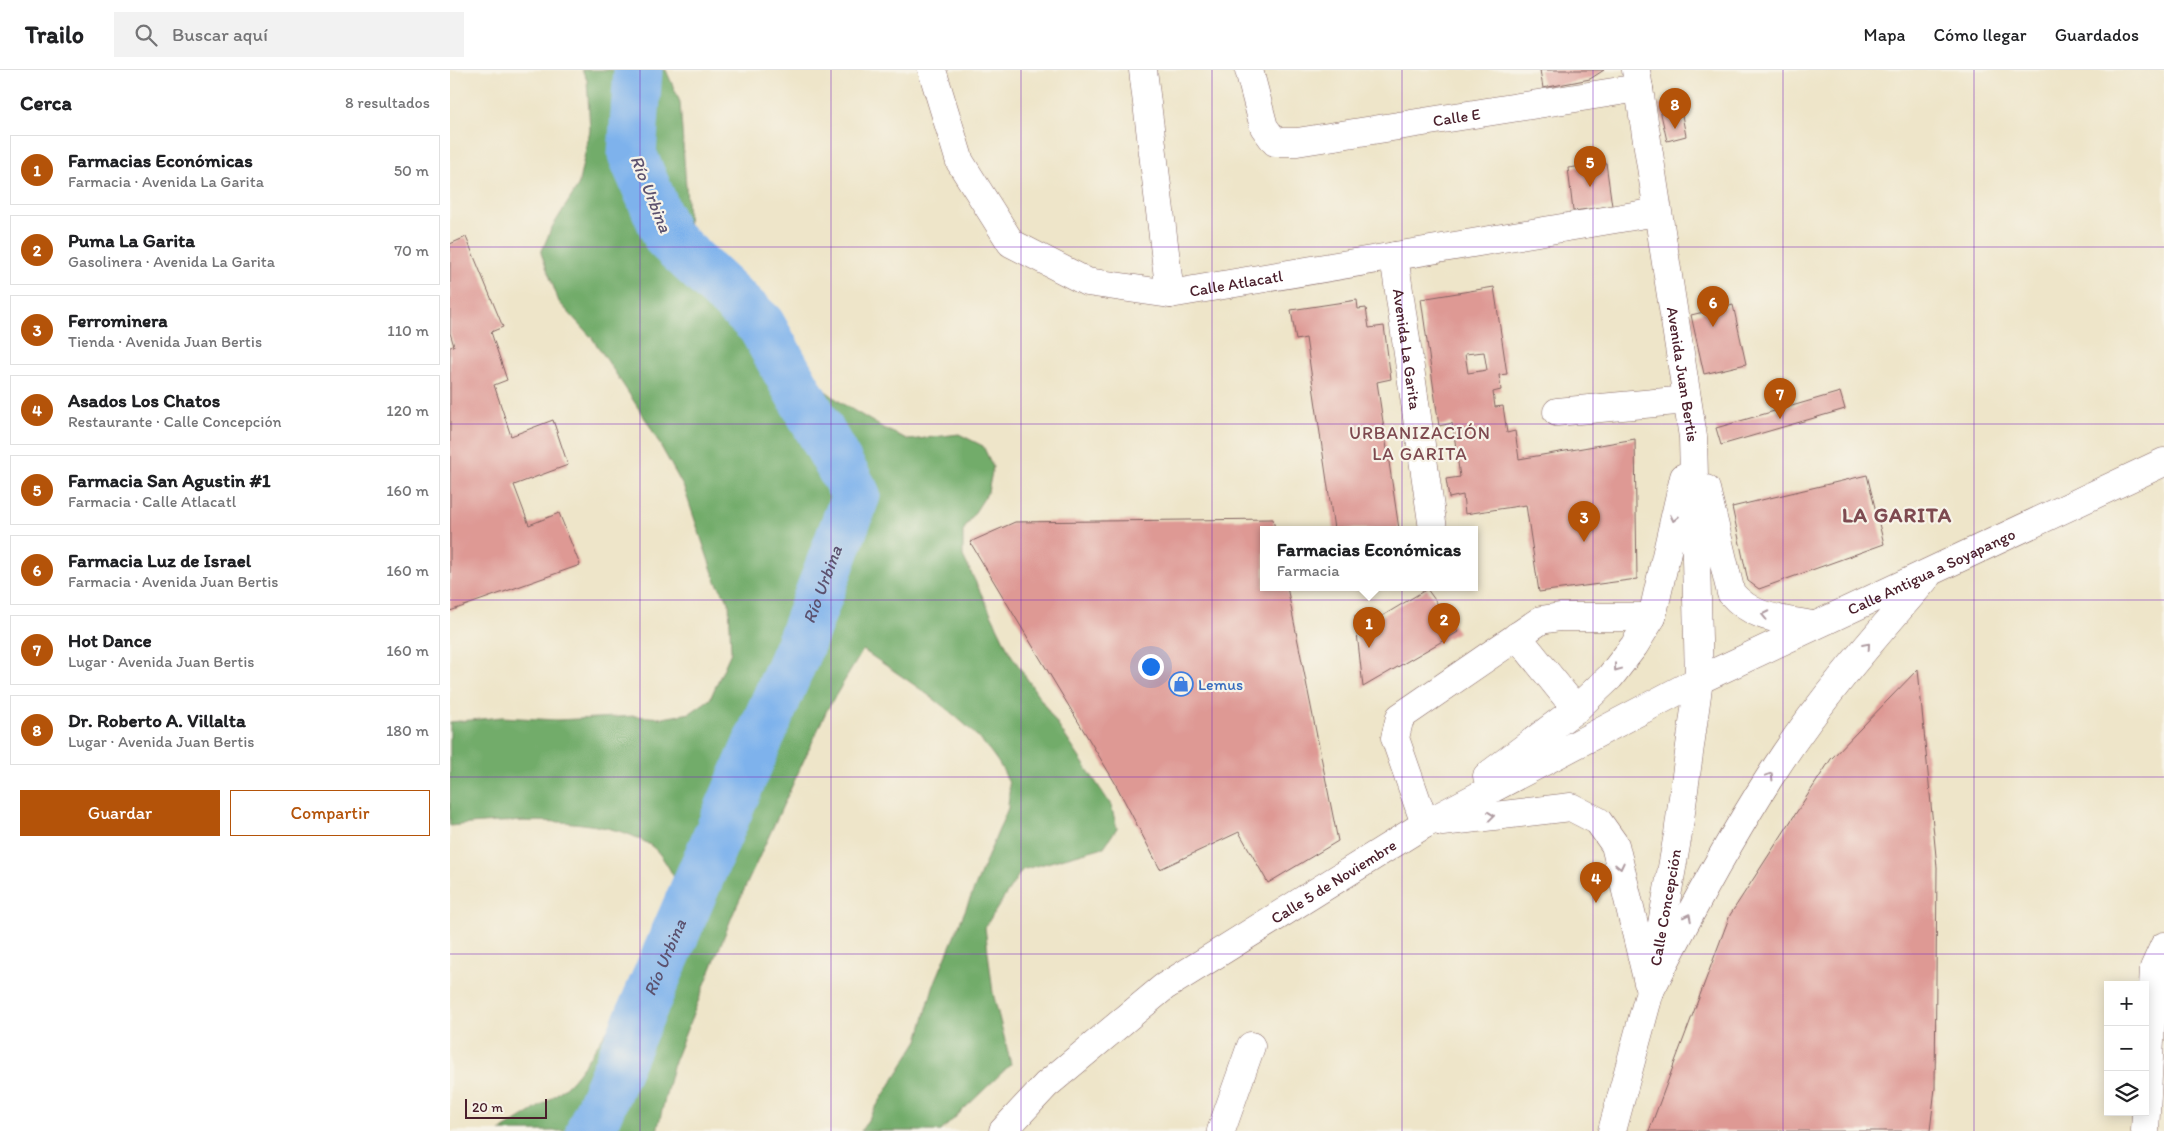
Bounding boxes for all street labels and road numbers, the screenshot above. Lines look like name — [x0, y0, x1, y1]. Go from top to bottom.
street label: Calle E — [1431, 104, 1482, 130]
street label: Calle Atlacatl — [1188, 266, 1284, 301]
street label: Avenida La Garita — [1389, 287, 1425, 412]
street label: Avenida Juan Bertis — [1663, 305, 1702, 442]
street label: Calle Antigua a Soyapango — [1844, 524, 2018, 619]
street label: Calle 5 de Noviembre — [1267, 835, 1400, 928]
street label: Calle Concepción — [1646, 848, 1685, 967]

